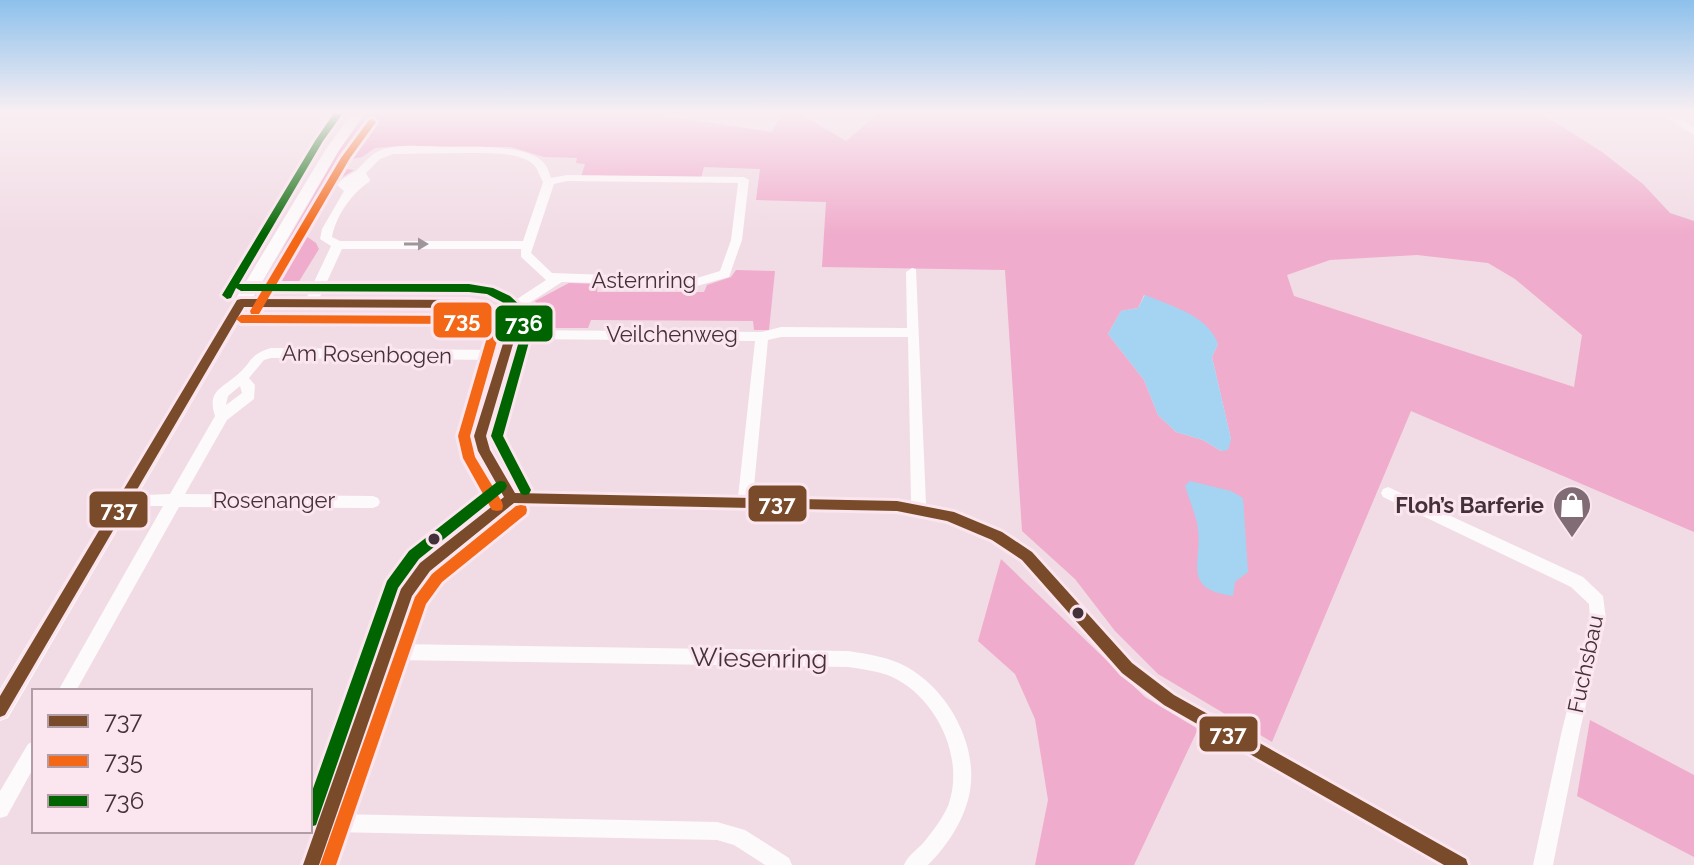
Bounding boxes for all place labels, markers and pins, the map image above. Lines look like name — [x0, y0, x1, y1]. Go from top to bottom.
shop icon: Floh’s Barferie — [1551, 484, 1593, 539]
place label: Floh’s Barferie — [1395, 492, 1544, 518]
unlabelled marker — [426, 531, 442, 547]
unlabelled marker — [1070, 605, 1086, 621]

